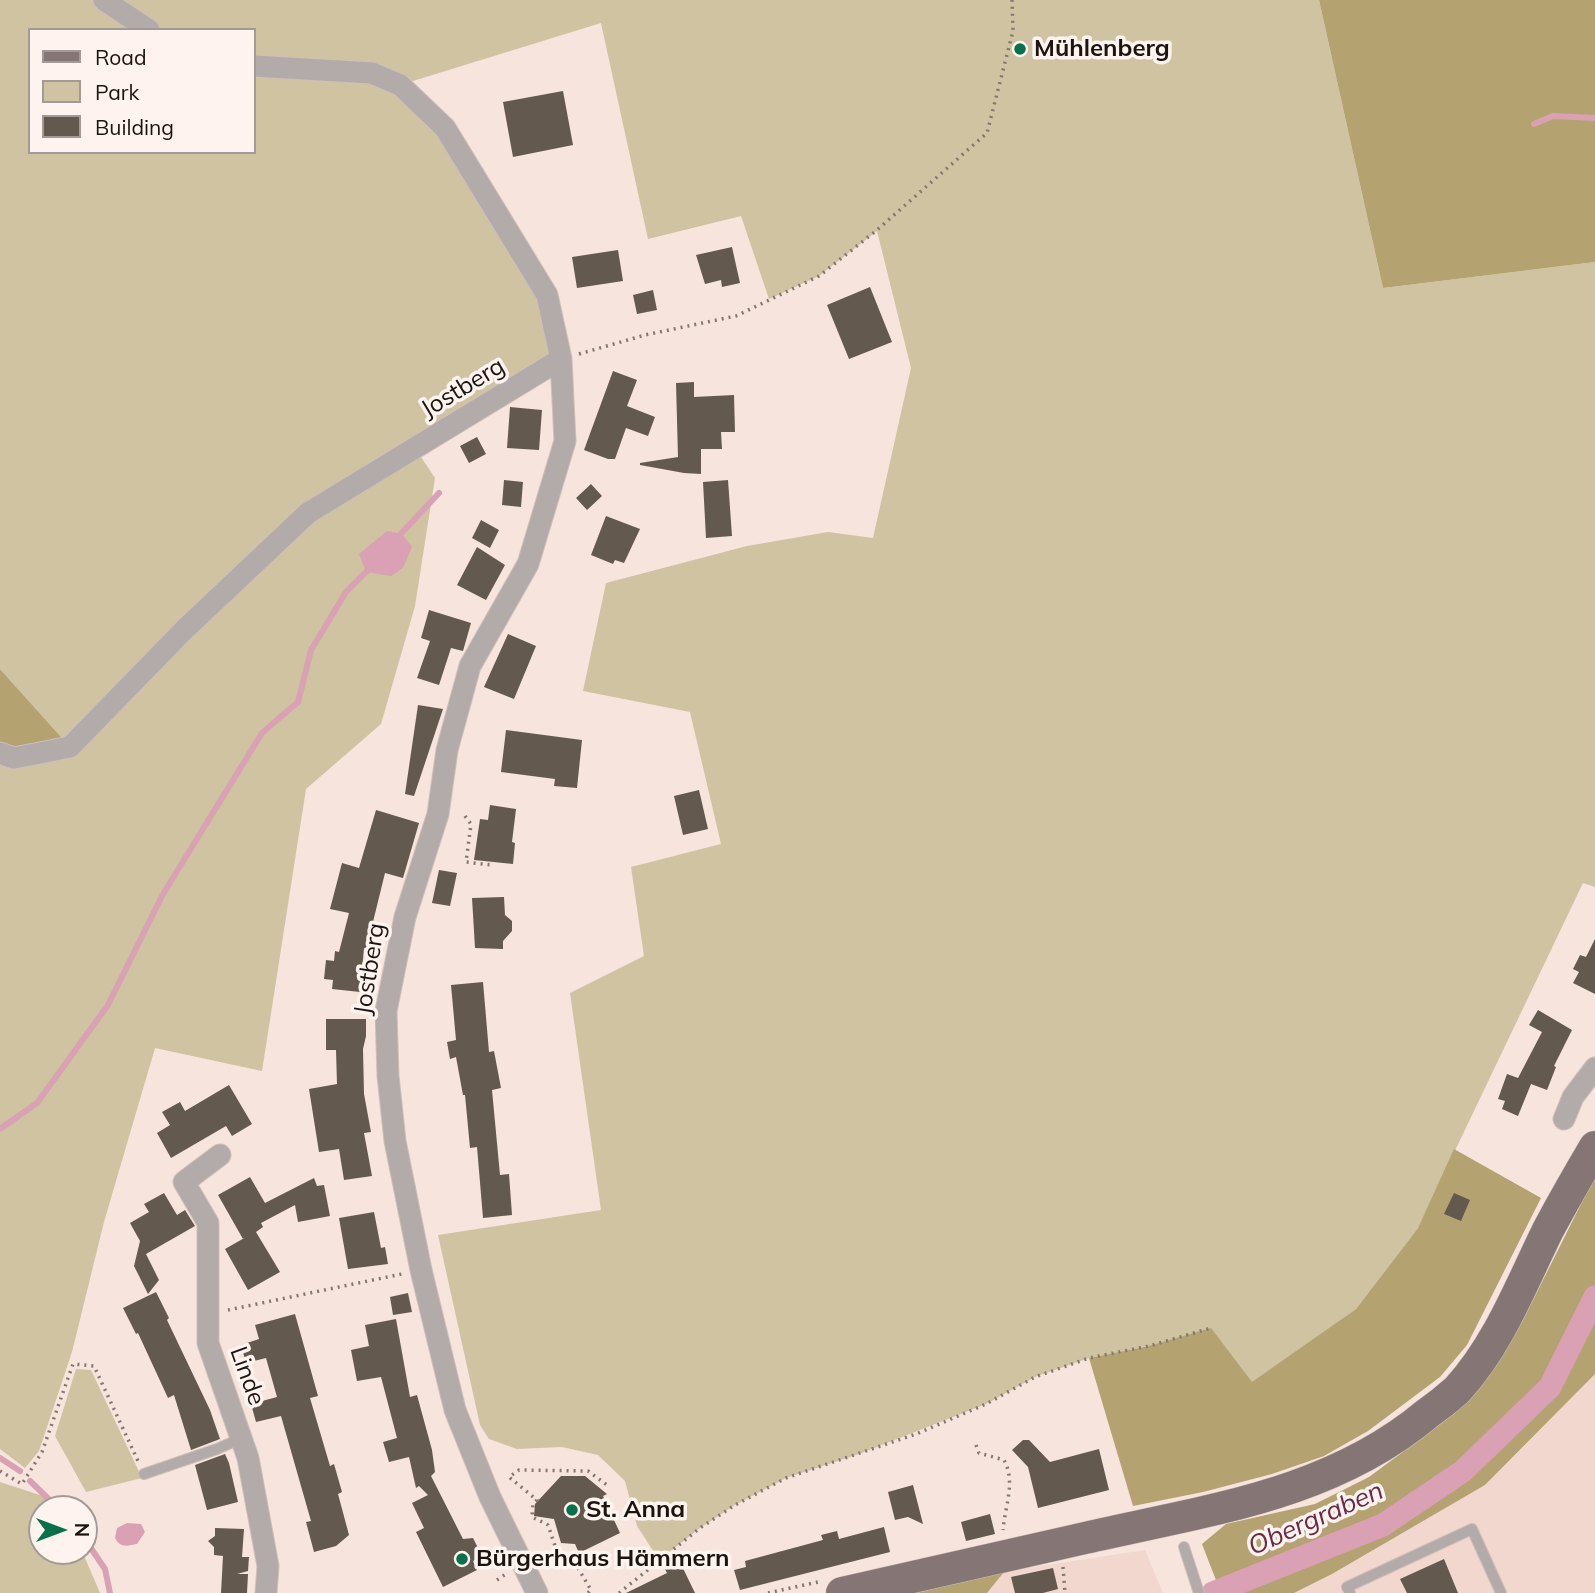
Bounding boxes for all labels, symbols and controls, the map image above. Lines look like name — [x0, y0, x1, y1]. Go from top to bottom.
legend — [28, 28, 256, 154]
place label: Mühlenberg — [1034, 35, 1170, 63]
marker: Mühlenberg — [1012, 41, 1028, 57]
text: Road — [95, 44, 146, 70]
text: Park — [95, 79, 139, 105]
text: Building — [95, 114, 174, 140]
street label: Jostberg — [416, 352, 510, 424]
street label: Jostberg — [349, 921, 391, 1017]
street label: Linde — [223, 1343, 271, 1409]
water label: Obergraben — [1244, 1475, 1388, 1563]
north arrow — [28, 1495, 98, 1565]
place label: St. Anna — [586, 1496, 685, 1524]
marker: St. Anna — [564, 1502, 580, 1518]
text: N — [70, 1523, 94, 1537]
place label: Bürgerhaus Hämmern — [476, 1545, 730, 1573]
marker: Bürgerhaus Hämmern — [454, 1551, 470, 1567]

